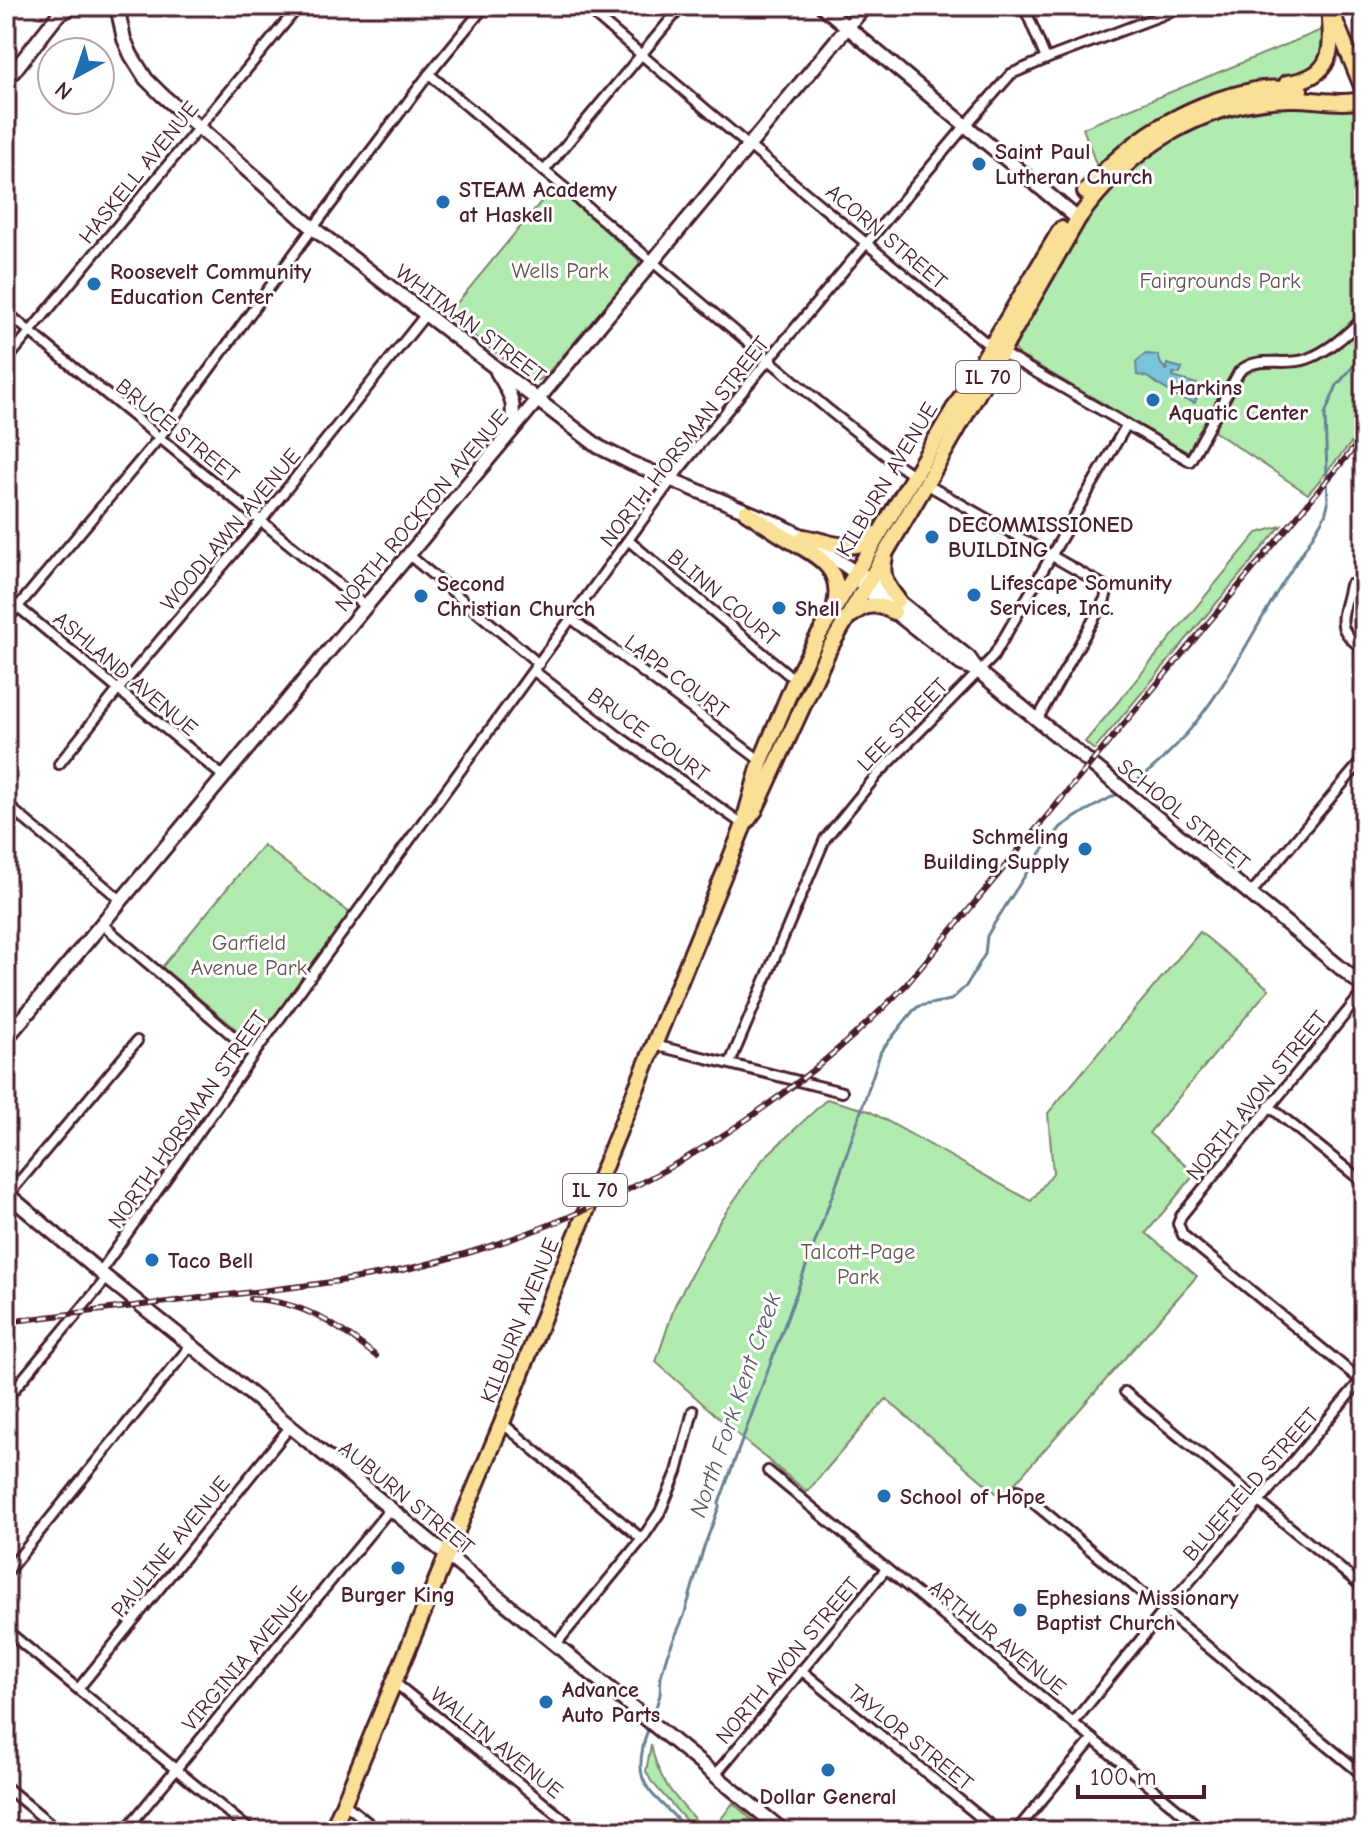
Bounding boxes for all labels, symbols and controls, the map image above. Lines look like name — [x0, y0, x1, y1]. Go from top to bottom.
north arrow — [36, 36, 116, 116]
text: N — [50, 76, 78, 105]
street label: HASKELL AVENUE — [73, 96, 204, 249]
place label: Saint Paul Lutheran Church — [995, 139, 1153, 190]
marker: Saint Paul Lutheran Church — [970, 155, 988, 173]
place label: STEAM Academy at Haskell — [459, 177, 618, 228]
street label: ACORN STREET — [821, 179, 953, 295]
marker: STEAM Academy at Haskell — [434, 193, 452, 211]
park label: Wells Park — [512, 258, 609, 284]
place label: Roosevelt Community Education Center — [110, 259, 312, 310]
street label: WHITMAN STREET — [390, 259, 551, 389]
park label: Fairgrounds Park — [1139, 268, 1301, 294]
marker: Roosevelt Community Education Center — [85, 275, 103, 293]
street label: NORTH HORSMAN STREET — [595, 331, 775, 552]
road number: IL 70 — [956, 361, 1020, 393]
street label: BRUCE STREET — [111, 373, 245, 489]
place label: Harkins Aquatic Center — [1169, 375, 1308, 426]
marker: Harkins Aquatic Center — [1144, 391, 1162, 409]
street label: KILBURN AVENUE — [831, 398, 943, 561]
street label: NORTH ROCKTON AVENUE — [330, 404, 514, 617]
street label: WOODLAWN AVENUE — [155, 443, 306, 616]
place label: DECOMMISSIONED BUILDING — [948, 512, 1133, 563]
marker: DECOMMISSIONED BUILDING — [923, 528, 941, 546]
street label: BLINN COURT — [663, 544, 785, 652]
place label: Lifescape Somunity Services, Inc. — [990, 570, 1173, 621]
place label: Second Christian Church — [437, 571, 595, 622]
marker: Lifescape Somunity Services, Inc. — [965, 586, 983, 604]
marker: Second Christian Church — [412, 587, 430, 605]
place label: Shell — [795, 596, 840, 622]
marker: Shell — [770, 599, 788, 617]
street label: ASHLAND AVENUE — [48, 606, 203, 742]
street label: LAPP COURT — [619, 629, 734, 725]
street label: LEE STREET — [852, 672, 954, 777]
street label: BRUCE COURT — [583, 682, 715, 788]
street label: SCHOOL STREET — [1112, 753, 1255, 876]
place label: Schmeling Building Supply — [923, 824, 1070, 875]
marker: Schmeling Building Supply — [1076, 840, 1094, 858]
park label: Garfield Avenue Park — [191, 930, 308, 981]
street label: NORTH HORSMAN STREET — [103, 1005, 273, 1233]
street label: NORTH AVON STREET — [1181, 1005, 1333, 1185]
road number: IL 70 — [563, 1174, 627, 1206]
street label: KILBURN AVENUE — [475, 1234, 565, 1407]
park label: Talcott-Page Park — [801, 1239, 915, 1290]
place label: Taco Bell — [168, 1248, 253, 1274]
marker: Taco Bell — [143, 1251, 161, 1269]
water label: North Fork Kent Creek — [683, 1289, 787, 1521]
street label: BLUEFIELD STREET — [1177, 1403, 1325, 1566]
street label: AUBURN STREET — [333, 1435, 480, 1561]
street label: PAULINE AVENUE — [106, 1471, 236, 1622]
place label: School of Hope — [900, 1484, 1045, 1510]
marker: School of Hope — [875, 1487, 893, 1505]
marker: Burger King — [389, 1559, 407, 1577]
street label: NORTH AVON STREET — [710, 1571, 866, 1749]
street label: ARTHUR AVENUE — [924, 1575, 1071, 1701]
street label: VIRGINIA AVENUE — [177, 1581, 313, 1736]
place label: Burger King — [341, 1582, 455, 1608]
place label: Ephesians Missionary Baptist Church — [1036, 1585, 1239, 1636]
marker: Ephesians Missionary Baptist Church — [1011, 1601, 1029, 1619]
place label: Advance Auto Parts — [562, 1677, 660, 1728]
street label: TAYLOR STREET — [842, 1679, 979, 1797]
street label: WALLIN AVENUE — [425, 1681, 568, 1804]
marker: Advance Auto Parts — [537, 1693, 555, 1711]
scale bar — [1078, 1749, 1204, 1799]
marker: Dollar General — [819, 1761, 837, 1779]
text: 100 m — [1090, 1763, 1157, 1791]
place label: Dollar General — [760, 1784, 897, 1810]

